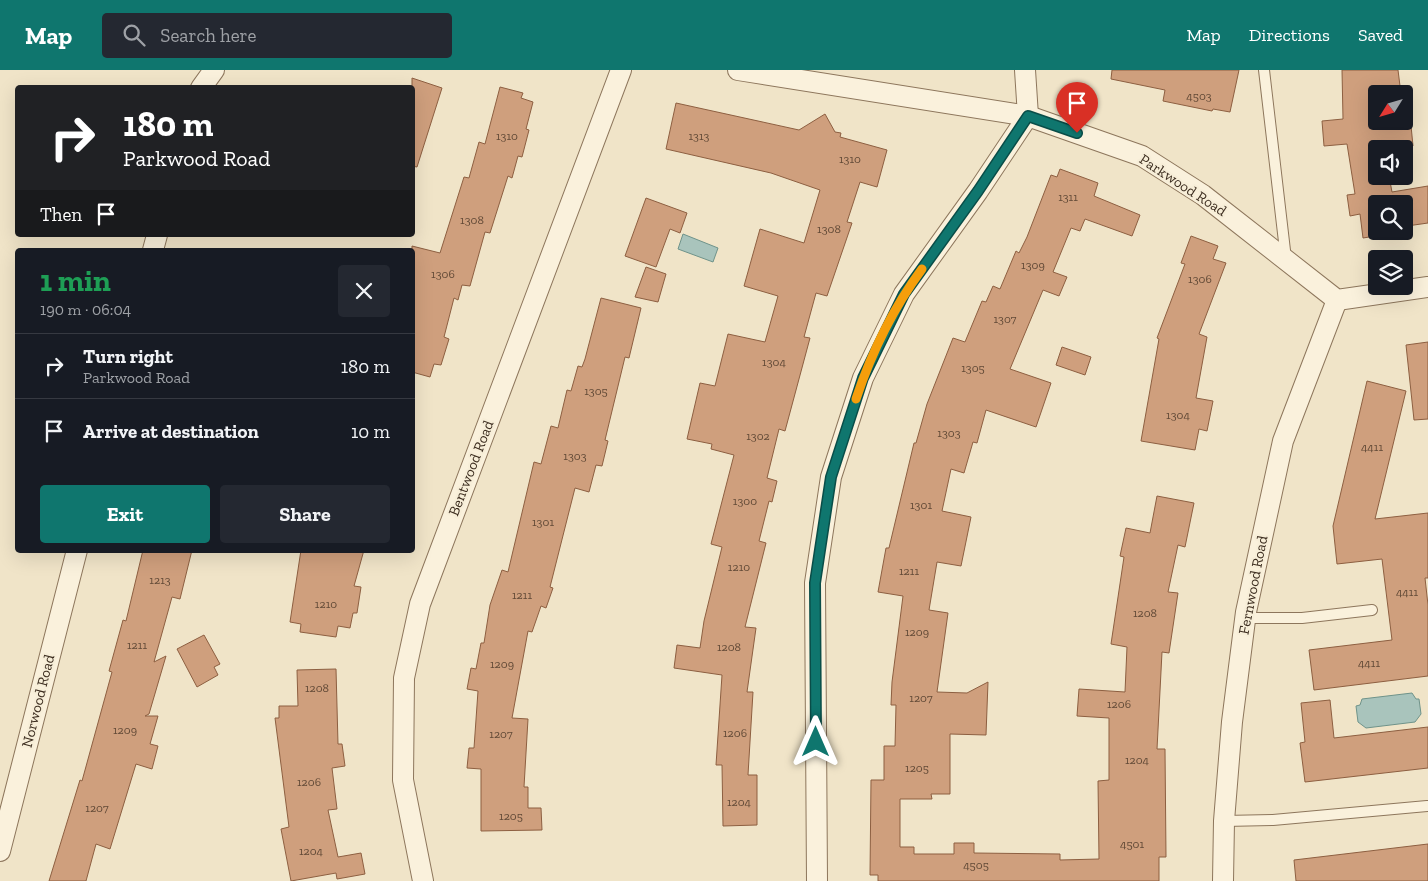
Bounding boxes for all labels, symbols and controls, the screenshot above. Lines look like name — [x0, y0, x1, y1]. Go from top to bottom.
search box — [102, 13, 452, 58]
text: Map — [25, 21, 72, 50]
icon: search — [120, 21, 148, 49]
text: Search here — [160, 24, 257, 47]
text: Map — [1186, 24, 1221, 46]
text: Directions — [1249, 24, 1330, 46]
text: Saved — [1358, 24, 1403, 46]
pin — [1056, 82, 1098, 133]
north arrow — [1368, 85, 1412, 130]
map controls — [1368, 85, 1413, 295]
icon: arrive — [1063, 89, 1091, 117]
house number: 4503 — [1186, 89, 1212, 103]
text: 180 m — [123, 103, 213, 145]
icon: right — [40, 105, 105, 170]
house number: 1310 — [496, 129, 518, 143]
house number: 1313 — [689, 129, 710, 143]
button: sound — [1368, 140, 1413, 185]
text: Parkwood Road — [123, 145, 270, 172]
street label: Parkwood Road — [1136, 150, 1231, 220]
house number: 1310 — [839, 152, 861, 166]
house number: 1311 — [1058, 190, 1078, 204]
button: search — [1368, 195, 1413, 240]
icon: arrive — [92, 200, 120, 228]
text: Then — [40, 203, 82, 226]
house number: 1308 — [460, 213, 484, 227]
house number: 1308 — [817, 222, 841, 236]
button: layers — [1368, 250, 1413, 295]
house number: 1309 — [1021, 258, 1045, 272]
text: 1 min — [40, 263, 111, 299]
button: close — [338, 265, 390, 317]
house number: 1306 — [431, 267, 455, 281]
house number: 1306 — [1188, 272, 1212, 286]
text: 190 m · 06:04 — [40, 300, 131, 319]
house number: 1307 — [993, 312, 1017, 326]
text: Turn right — [83, 345, 173, 368]
icon: right — [40, 352, 68, 380]
text: 180 m — [341, 355, 390, 378]
house number: 1304 — [762, 355, 786, 369]
house number: 1305 — [961, 361, 985, 375]
text: Parkwood Road — [83, 368, 190, 387]
house number: 1305 — [584, 384, 608, 398]
house number: 1304 — [1166, 408, 1190, 422]
icon: arrive — [40, 417, 68, 445]
street label: Bentwood Road — [445, 417, 498, 518]
text: Arrive at destination — [83, 420, 259, 443]
text: 10 m — [351, 420, 390, 443]
house number: 1303 — [937, 426, 961, 440]
house number: 1302 — [746, 429, 770, 443]
house number: 4411 — [1361, 440, 1383, 454]
house number: 1303 — [563, 449, 587, 463]
button: Exit — [40, 485, 210, 543]
button: Share — [220, 485, 390, 543]
house number: 1300 — [733, 494, 757, 508]
house number: 1301 — [910, 498, 932, 512]
house number: 1301 — [532, 515, 554, 529]
street label: Fernwood Road — [1235, 533, 1272, 636]
house number: 1210 — [728, 560, 750, 574]
house number: 1211 — [899, 564, 919, 578]
house number: 1213 — [149, 573, 171, 587]
house number: 4411 — [1396, 585, 1418, 599]
house number: 1211 — [512, 588, 532, 602]
house number: 1210 — [315, 597, 337, 611]
house number: 1208 — [1133, 606, 1157, 620]
house number: 1209 — [905, 625, 929, 639]
house number: 1211 — [127, 638, 147, 652]
house number: 1208 — [717, 640, 741, 654]
street label: Norwood Road — [18, 652, 58, 749]
house number: 4411 — [1358, 656, 1380, 670]
house number: 1209 — [490, 657, 514, 671]
house number: 1208 — [305, 681, 329, 695]
house number: 1207 — [909, 691, 933, 705]
house number: 1206 — [1107, 697, 1131, 711]
position arrow — [789, 715, 841, 767]
house number: 1209 — [113, 723, 137, 737]
house number: 1206 — [723, 726, 747, 740]
house number: 1207 — [489, 727, 513, 741]
house number: 1204 — [1125, 753, 1150, 767]
house number: 1205 — [905, 761, 929, 775]
house number: 1206 — [297, 775, 321, 789]
house number: 1204 — [727, 795, 752, 809]
house number: 1207 — [85, 801, 109, 815]
house number: 1205 — [499, 809, 523, 823]
house number: 4501 — [1120, 837, 1144, 851]
house number: 1204 — [299, 844, 324, 858]
house number: 4505 — [963, 858, 989, 872]

